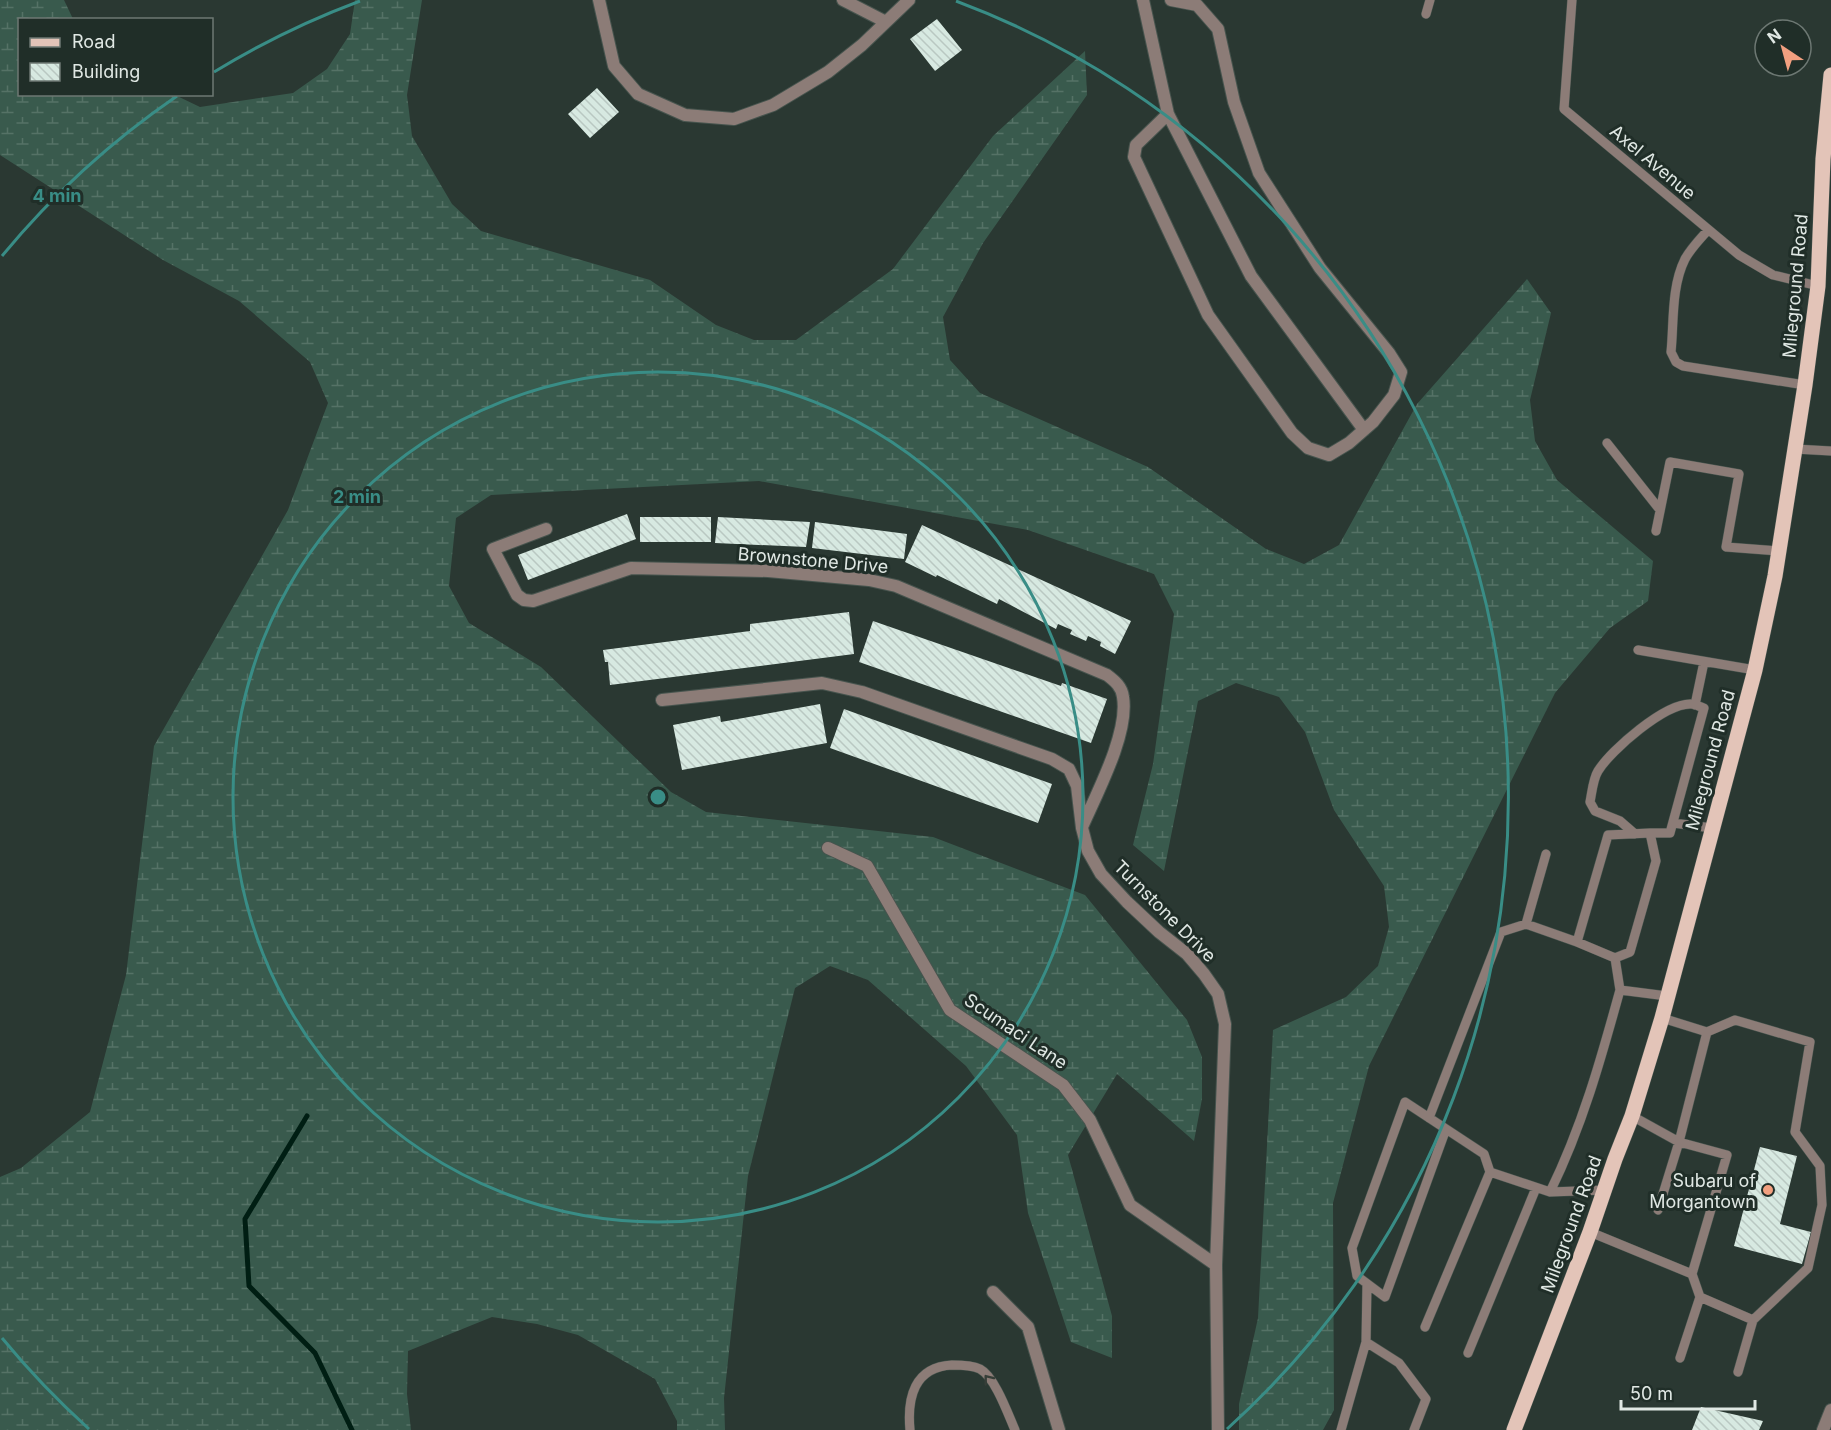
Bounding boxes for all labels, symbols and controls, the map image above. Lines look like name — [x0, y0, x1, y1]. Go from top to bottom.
legend — [18, 18, 213, 96]
north arrow — [1753, 18, 1813, 78]
text: N — [1763, 24, 1785, 48]
text: Road — [72, 31, 115, 52]
text: Building — [72, 61, 140, 82]
street label: Axel Avenue — [1606, 120, 1700, 204]
text: 4 min — [33, 185, 81, 206]
street label: Mileground Road — [1778, 213, 1812, 359]
text: 2 min — [333, 486, 381, 507]
street label: Brownstone Drive — [737, 543, 889, 577]
street label: Mileground Road — [1681, 687, 1739, 833]
centre of rings — [648, 787, 668, 807]
street label: Turnstone Drive — [1110, 856, 1220, 966]
street label: Scumaci Lane — [961, 989, 1071, 1073]
street label: Mileground Road — [1536, 1152, 1606, 1296]
place label: Subaru of Morgantown — [1649, 1170, 1756, 1212]
marker: Subaru of Morgantown — [1761, 1183, 1775, 1197]
scale bar — [1621, 1373, 1754, 1411]
one-way arrow — [984, 1374, 995, 1385]
text: 50 m — [1630, 1383, 1673, 1404]

